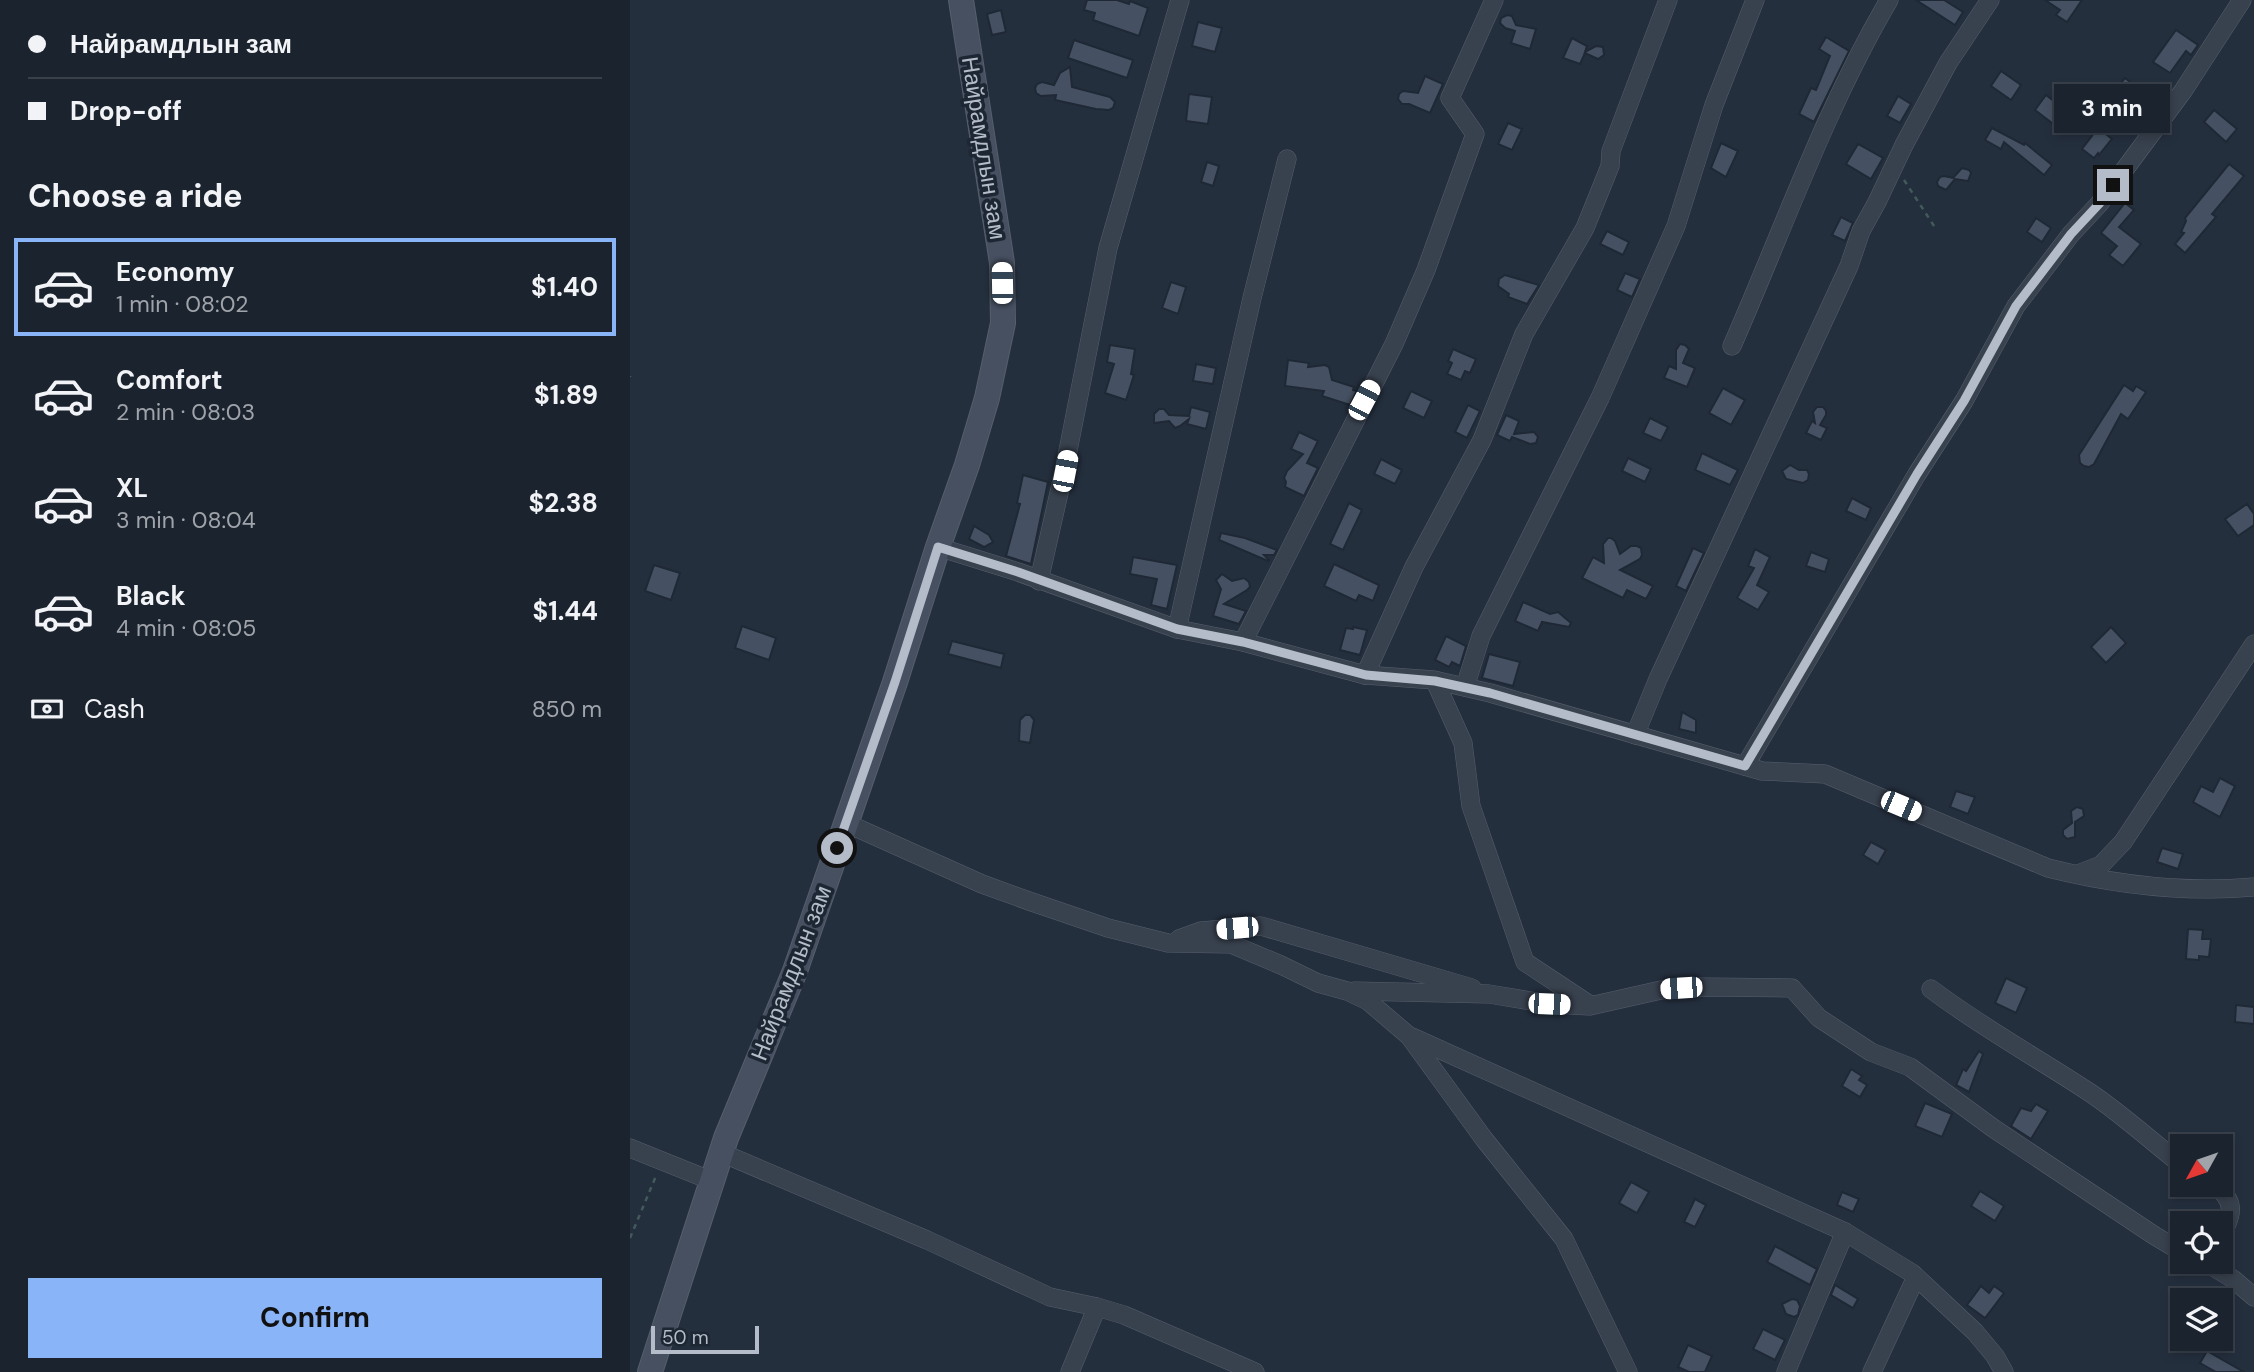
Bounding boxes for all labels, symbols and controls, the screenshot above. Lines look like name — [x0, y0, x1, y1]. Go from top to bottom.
text: Найрамдлын зам — [70, 27, 292, 61]
street label: Найрамдлын зам — [955, 54, 1013, 242]
callout: 3 min — [2055, 83, 2171, 132]
text: 3 min — [2081, 93, 2143, 123]
text: Drop-off — [70, 94, 182, 128]
route end — [2097, 169, 2129, 201]
text: Choose a ride — [28, 175, 243, 217]
text: Economy — [116, 255, 234, 289]
icon: car — [32, 256, 95, 319]
car — [992, 262, 1013, 304]
text: $1.40 — [531, 270, 598, 304]
text: 1 min · 08:02 — [116, 289, 248, 319]
text: Comfort — [116, 363, 222, 397]
icon: car — [32, 364, 95, 427]
car — [1345, 377, 1384, 423]
text: $1.89 — [534, 378, 598, 412]
text: 2 min · 08:03 — [116, 397, 255, 427]
car — [1051, 448, 1080, 494]
text: XL — [116, 471, 148, 505]
icon: car — [32, 472, 95, 535]
text: $2.38 — [529, 486, 598, 520]
text: 3 min · 08:04 — [116, 505, 256, 535]
text: Black — [116, 579, 186, 613]
icon: car — [32, 580, 95, 643]
text: $1.44 — [532, 594, 598, 628]
text: 4 min · 08:05 — [116, 613, 256, 643]
icon: cash — [28, 690, 66, 728]
text: Cash — [84, 692, 145, 726]
text: 850 m — [532, 694, 602, 724]
car — [1878, 788, 1925, 824]
route start — [821, 832, 853, 864]
street label: Найрамдлын зам — [744, 881, 838, 1065]
car — [1216, 916, 1259, 940]
car — [1660, 976, 1703, 1000]
car — [1528, 993, 1571, 1015]
north arrow — [2170, 1134, 2233, 1197]
map controls — [2170, 1134, 2233, 1351]
button: locate — [2170, 1211, 2233, 1274]
button: Confirm — [28, 1278, 602, 1358]
button: layers — [2170, 1288, 2233, 1351]
scale bar — [651, 1323, 760, 1355]
text: 50 m — [662, 1325, 709, 1350]

